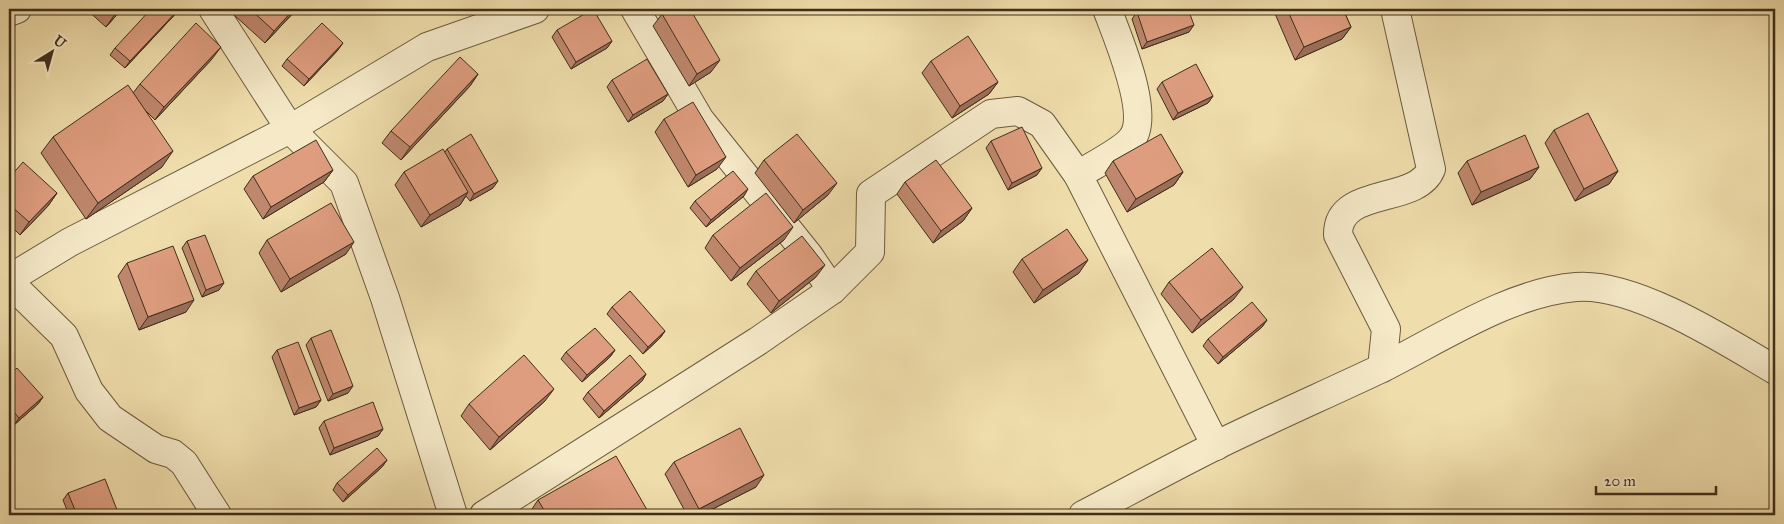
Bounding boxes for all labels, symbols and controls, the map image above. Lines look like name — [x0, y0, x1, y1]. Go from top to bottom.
north arrow — [28, 28, 78, 78]
text: U — [50, 32, 70, 53]
scale bar — [1596, 464, 1716, 496]
text: 20 m — [1604, 472, 1636, 490]

